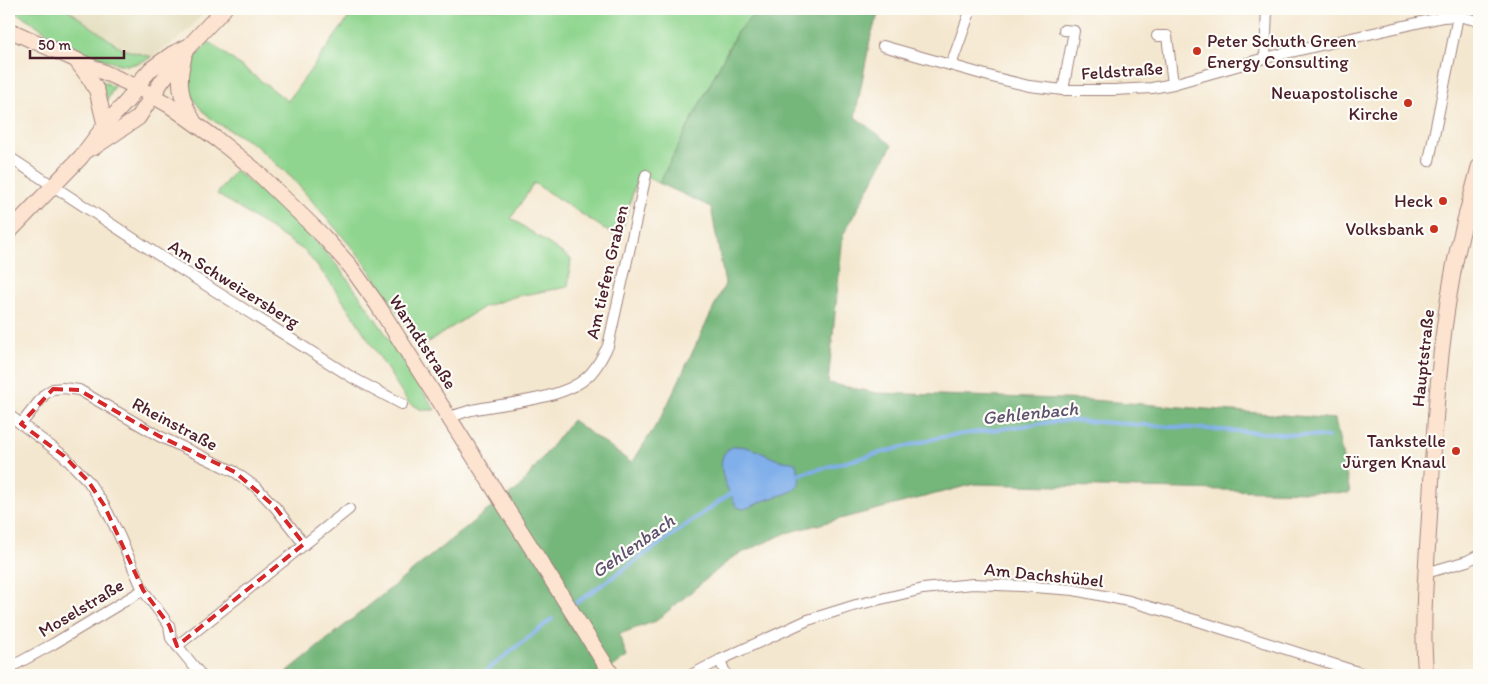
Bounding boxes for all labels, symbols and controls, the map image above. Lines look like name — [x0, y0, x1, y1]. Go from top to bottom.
scale bar — [30, 28, 124, 60]
place label: Peter Schuth Green Energy Consulting — [1207, 30, 1357, 73]
text: 50 m — [38, 36, 71, 54]
marker: Peter Schuth Green Energy Consulting — [1191, 45, 1203, 57]
street label: Feldstraße — [1080, 57, 1164, 85]
place label: Neuapostolische Kirche — [1271, 82, 1398, 125]
marker: Neuapostolische Kirche — [1402, 97, 1414, 109]
place label: Heck — [1394, 190, 1433, 212]
marker: Heck — [1437, 195, 1449, 207]
street label: Am tiefen Graben — [581, 203, 633, 341]
place label: Volksbank — [1345, 218, 1425, 240]
marker: Volksbank — [1428, 223, 1440, 235]
street label: Am Schweizersberg — [164, 235, 304, 334]
street label: Warndtstraße — [384, 291, 462, 393]
street label: Hauptstraße — [1407, 308, 1439, 408]
street label: Rheinstraße — [128, 392, 222, 456]
water label: Gehlenbach — [981, 396, 1080, 429]
place label: Tankstelle Jürgen Knaul — [1343, 430, 1446, 473]
marker: Tankstelle Jürgen Knaul — [1450, 445, 1462, 457]
water label: Gehlenbach — [587, 509, 680, 583]
street label: Am Dachshübel — [983, 558, 1105, 592]
street label: Moselstraße — [34, 574, 128, 642]

